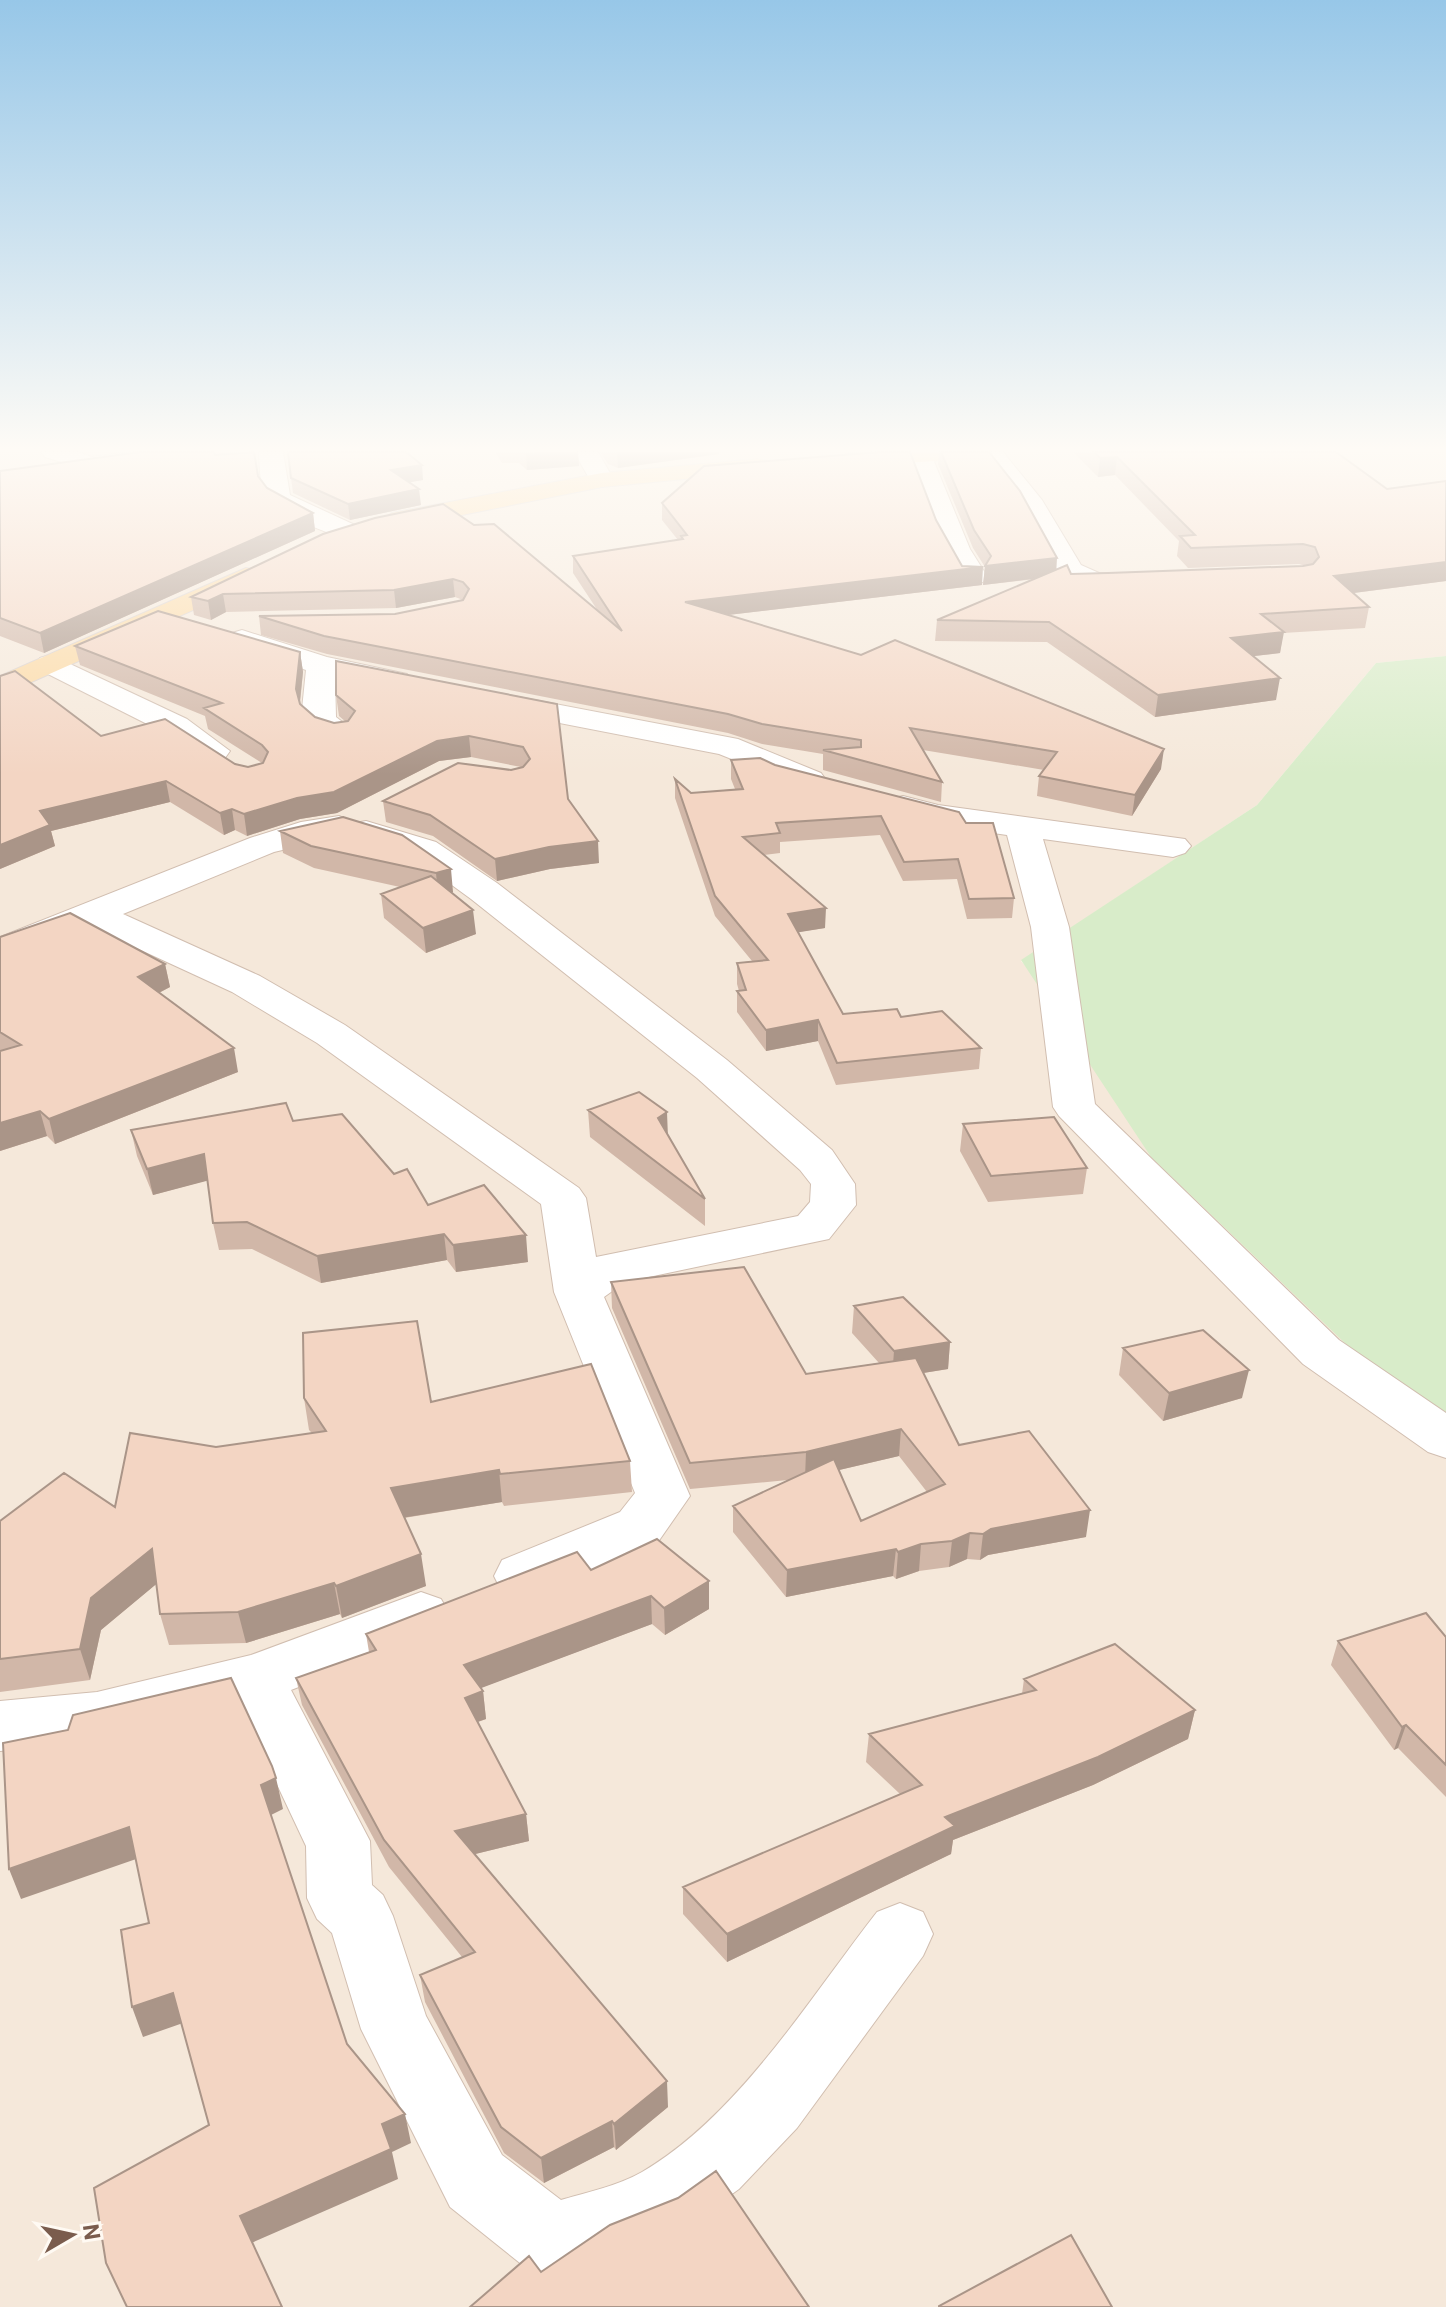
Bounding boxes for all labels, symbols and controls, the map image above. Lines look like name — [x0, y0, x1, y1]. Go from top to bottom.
north arrow — [32, 2195, 112, 2275]
text: N — [78, 2222, 105, 2242]

